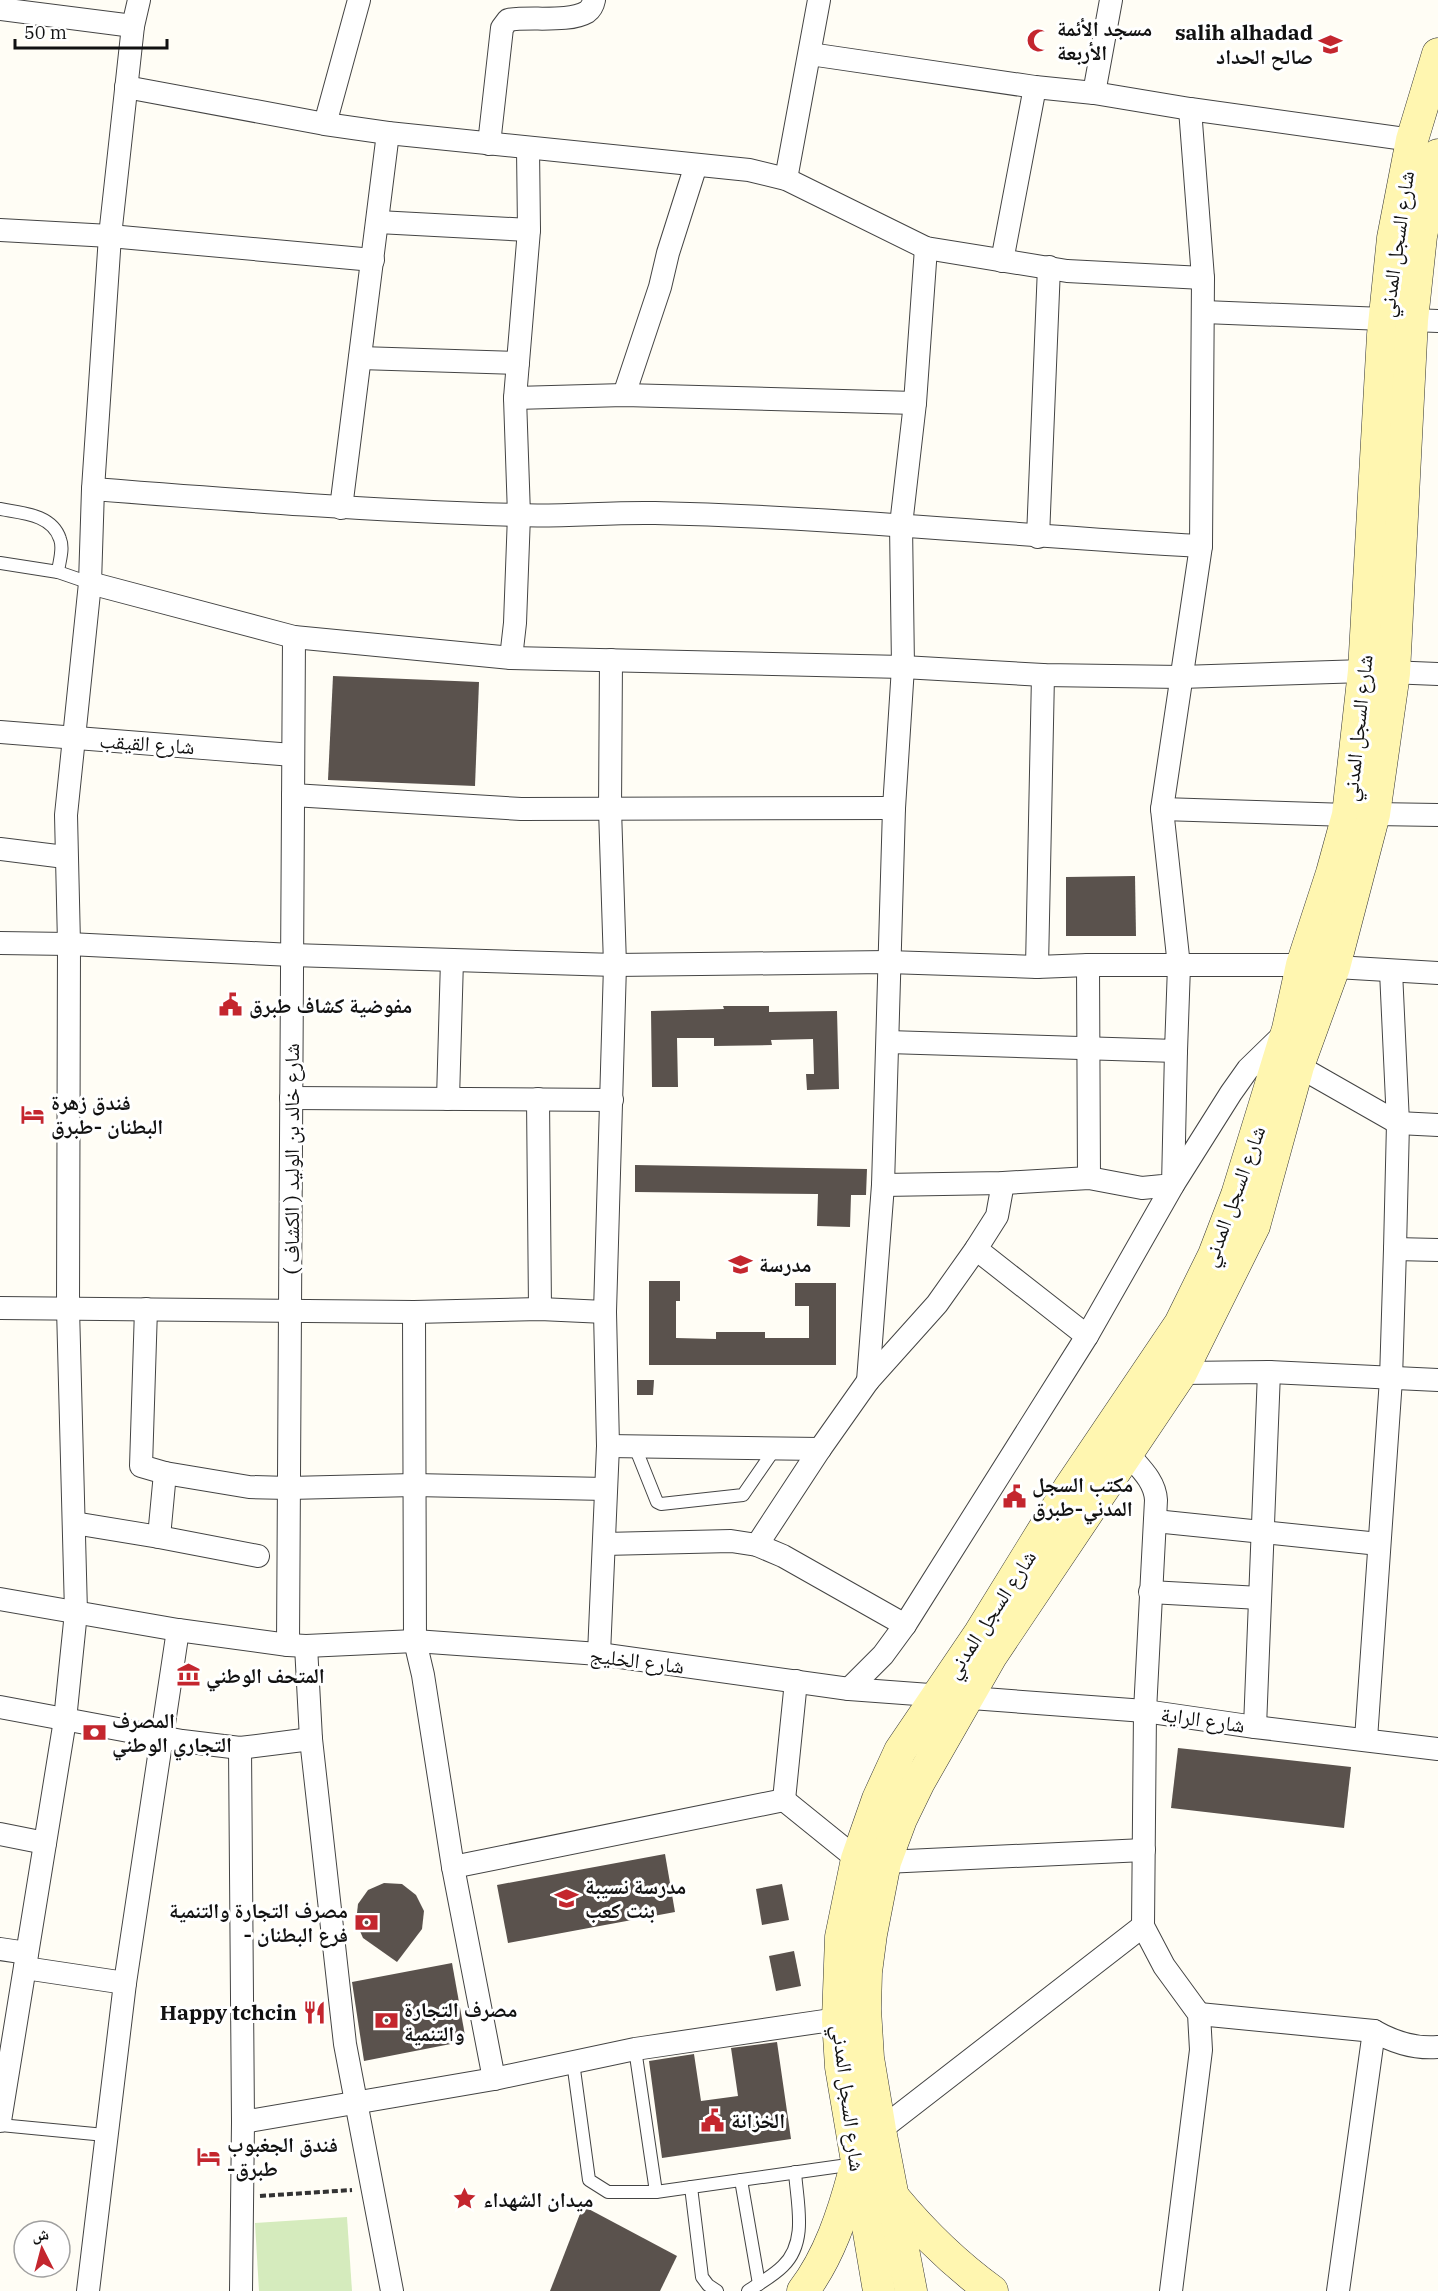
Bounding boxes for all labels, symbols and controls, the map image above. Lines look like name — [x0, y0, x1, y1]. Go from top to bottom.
scale bar — [15, 12, 166, 50]
place label: مسجد الأئمة الأربعة — [1057, 14, 1152, 66]
place label: salih alhadad صالح الحداد — [1175, 18, 1313, 71]
text: 50 m — [24, 21, 67, 44]
mosque icon: مسجد الأئمة الأربعة — [1026, 27, 1052, 53]
school or university icon: salih alhadad صالح الحداد — [1318, 31, 1344, 57]
street label: شارع السجل المدني — [1372, 169, 1423, 320]
street label: شارع السجل المدني — [1335, 653, 1382, 803]
street label: شارع القيقب — [99, 726, 195, 760]
place label: مفوضية كشاف طبرق — [249, 991, 412, 1019]
public building icon: مفوضية كشاف طبرق — [218, 992, 244, 1018]
street label: شارع خالد بن الوليد ( الكشاف ) — [277, 1043, 305, 1275]
place label: فندق زهرة البطنان -طبرق — [51, 1088, 163, 1140]
hotel icon: فندق زهرة البطنان -طبرق — [20, 1101, 46, 1127]
street label: شارع السجل المدني — [1195, 1122, 1275, 1271]
place label: مدرسة — [759, 1250, 812, 1278]
school or university icon: مدرسة — [728, 1251, 754, 1277]
place label: مكتب السجل المدني-طبرق — [1032, 1470, 1133, 1525]
public building icon: مكتب السجل المدني-طبرق — [1001, 1483, 1027, 1509]
street label: شارع السجل المدني — [938, 1544, 1045, 1685]
street label: شارع الخليج — [588, 1640, 686, 1680]
place label: المتحف الوطني — [206, 1661, 325, 1692]
museum icon: المتحف الوطني — [175, 1662, 201, 1688]
street label: شارع الراية — [1159, 1699, 1247, 1739]
place label: المصرف التجاري الوطني — [112, 1706, 232, 1761]
bank icon: المصرف التجاري الوطني — [81, 1719, 107, 1745]
place label: مدرسة نسيبة بنت كعب — [585, 1872, 686, 1924]
school or university icon: مدرسة نسيبة بنت كعب — [554, 1885, 580, 1911]
place label: مصرف التجارة والتنمية - فرع البطنان — [169, 1896, 348, 1948]
bank icon: مصرف التجارة والتنمية - فرع البطنان — [353, 1909, 379, 1935]
place label: مصرف التجارة والتنمية — [404, 1995, 517, 2047]
place label: Happy tchcin — [160, 1998, 297, 2026]
restaurant icon: Happy tchcin — [302, 1999, 328, 2025]
bank icon: مصرف التجارة والتنمية — [373, 2008, 399, 2034]
street label: شارع السجل المدني — [823, 2023, 872, 2173]
place label: الخزانة — [731, 2106, 785, 2134]
public building icon: الخزانة — [700, 2107, 726, 2133]
place label: فندق الجغبوب -طبرق — [227, 2130, 338, 2182]
hotel icon: فندق الجغبوب -طبرق — [196, 2143, 222, 2169]
place label: ميدان الشهداء — [483, 2185, 593, 2213]
place icon: ميدان الشهداء — [452, 2186, 478, 2212]
north arrow — [12, 2219, 72, 2279]
text: ش — [31, 2223, 50, 2245]

